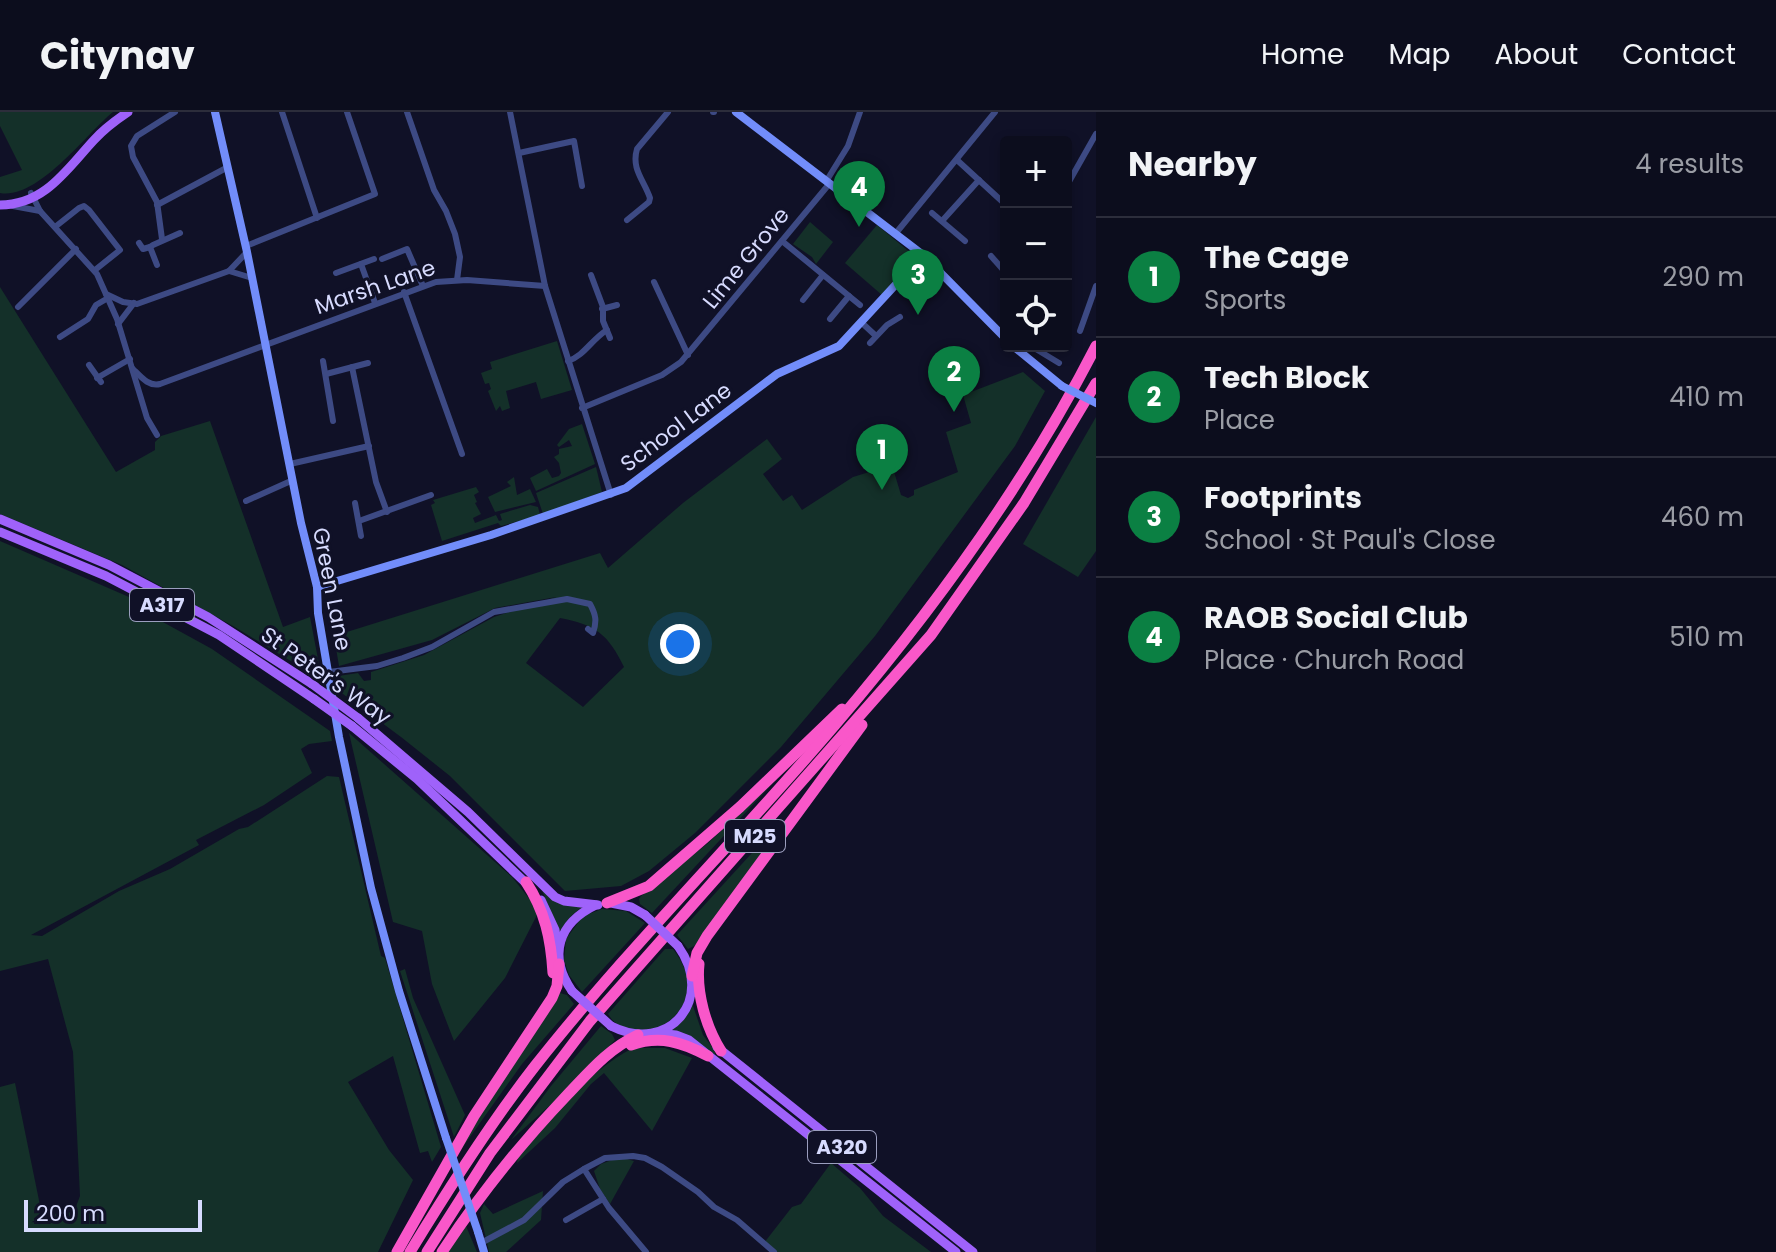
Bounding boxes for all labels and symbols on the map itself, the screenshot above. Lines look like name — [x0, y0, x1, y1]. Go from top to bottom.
pin: 4 — [833, 161, 885, 227]
street label: Lime Grove — [695, 201, 797, 315]
pin: 3 — [892, 249, 944, 315]
street label: Marsh Lane — [311, 252, 439, 322]
pin: 2 — [928, 346, 980, 412]
street label: School Lane — [614, 375, 738, 479]
pin: 1 — [856, 424, 908, 490]
street label: Green Lane — [305, 525, 359, 653]
road number: A317 — [130, 589, 194, 621]
street label: St Peter's Way — [255, 620, 398, 733]
your location — [660, 624, 700, 664]
road number: M25 — [725, 820, 785, 852]
road number: A320 — [808, 1131, 876, 1163]
scale bar — [24, 1196, 202, 1232]

